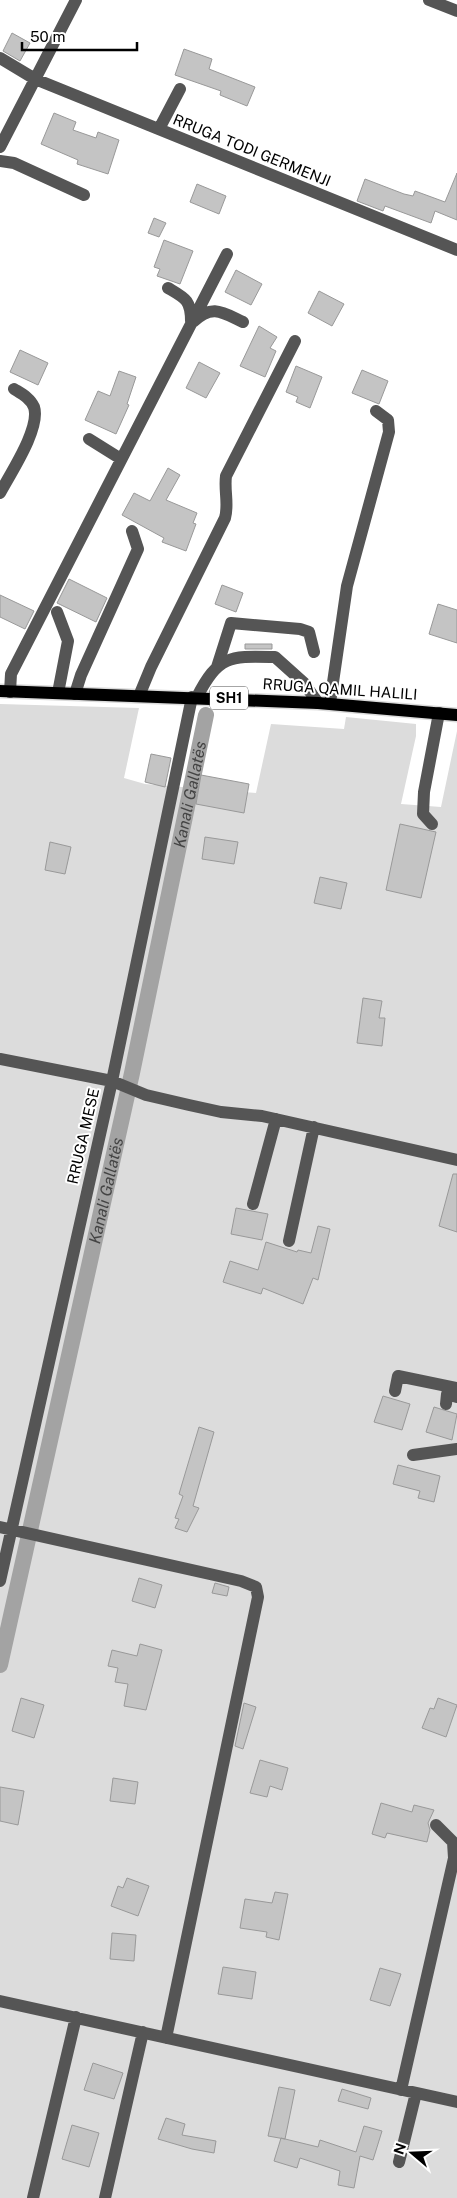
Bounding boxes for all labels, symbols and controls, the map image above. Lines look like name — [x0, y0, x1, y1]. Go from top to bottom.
scale bar — [22, 20, 138, 52]
text: 50 m — [30, 28, 65, 45]
street label: RRUGA TODI GERMENJI — [171, 111, 333, 189]
street label: RRUGA QAMIL HALILI — [262, 675, 418, 703]
road number: SH1 — [210, 686, 248, 710]
water label: Kanali Gallatës — [169, 739, 210, 849]
street label: RRUGA MESE — [64, 1086, 102, 1186]
water label: Kanali Gallatës — [85, 1136, 127, 1246]
north arrow — [387, 2128, 437, 2178]
text: N — [390, 2141, 409, 2157]

